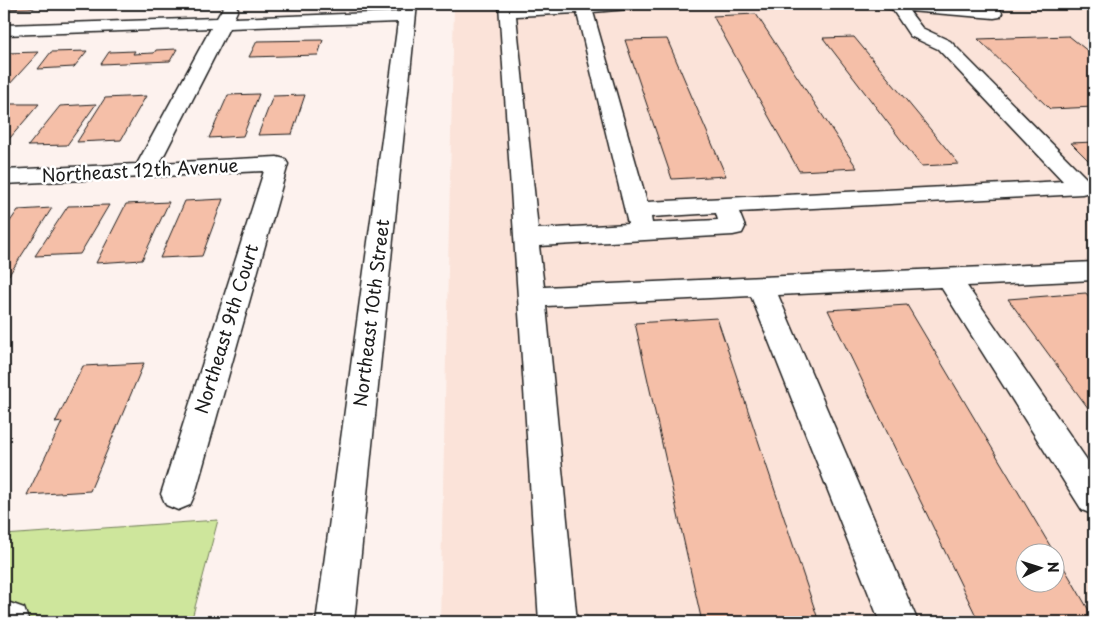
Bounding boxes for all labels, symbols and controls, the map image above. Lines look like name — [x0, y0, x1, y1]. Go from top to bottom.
street label: Northeast 12th Avenue — [41, 151, 239, 188]
street label: Northeast 10th Street — [346, 217, 395, 408]
street label: Northeast 9th Court — [187, 240, 264, 417]
north arrow — [1016, 544, 1066, 594]
text: N — [1043, 561, 1064, 573]

